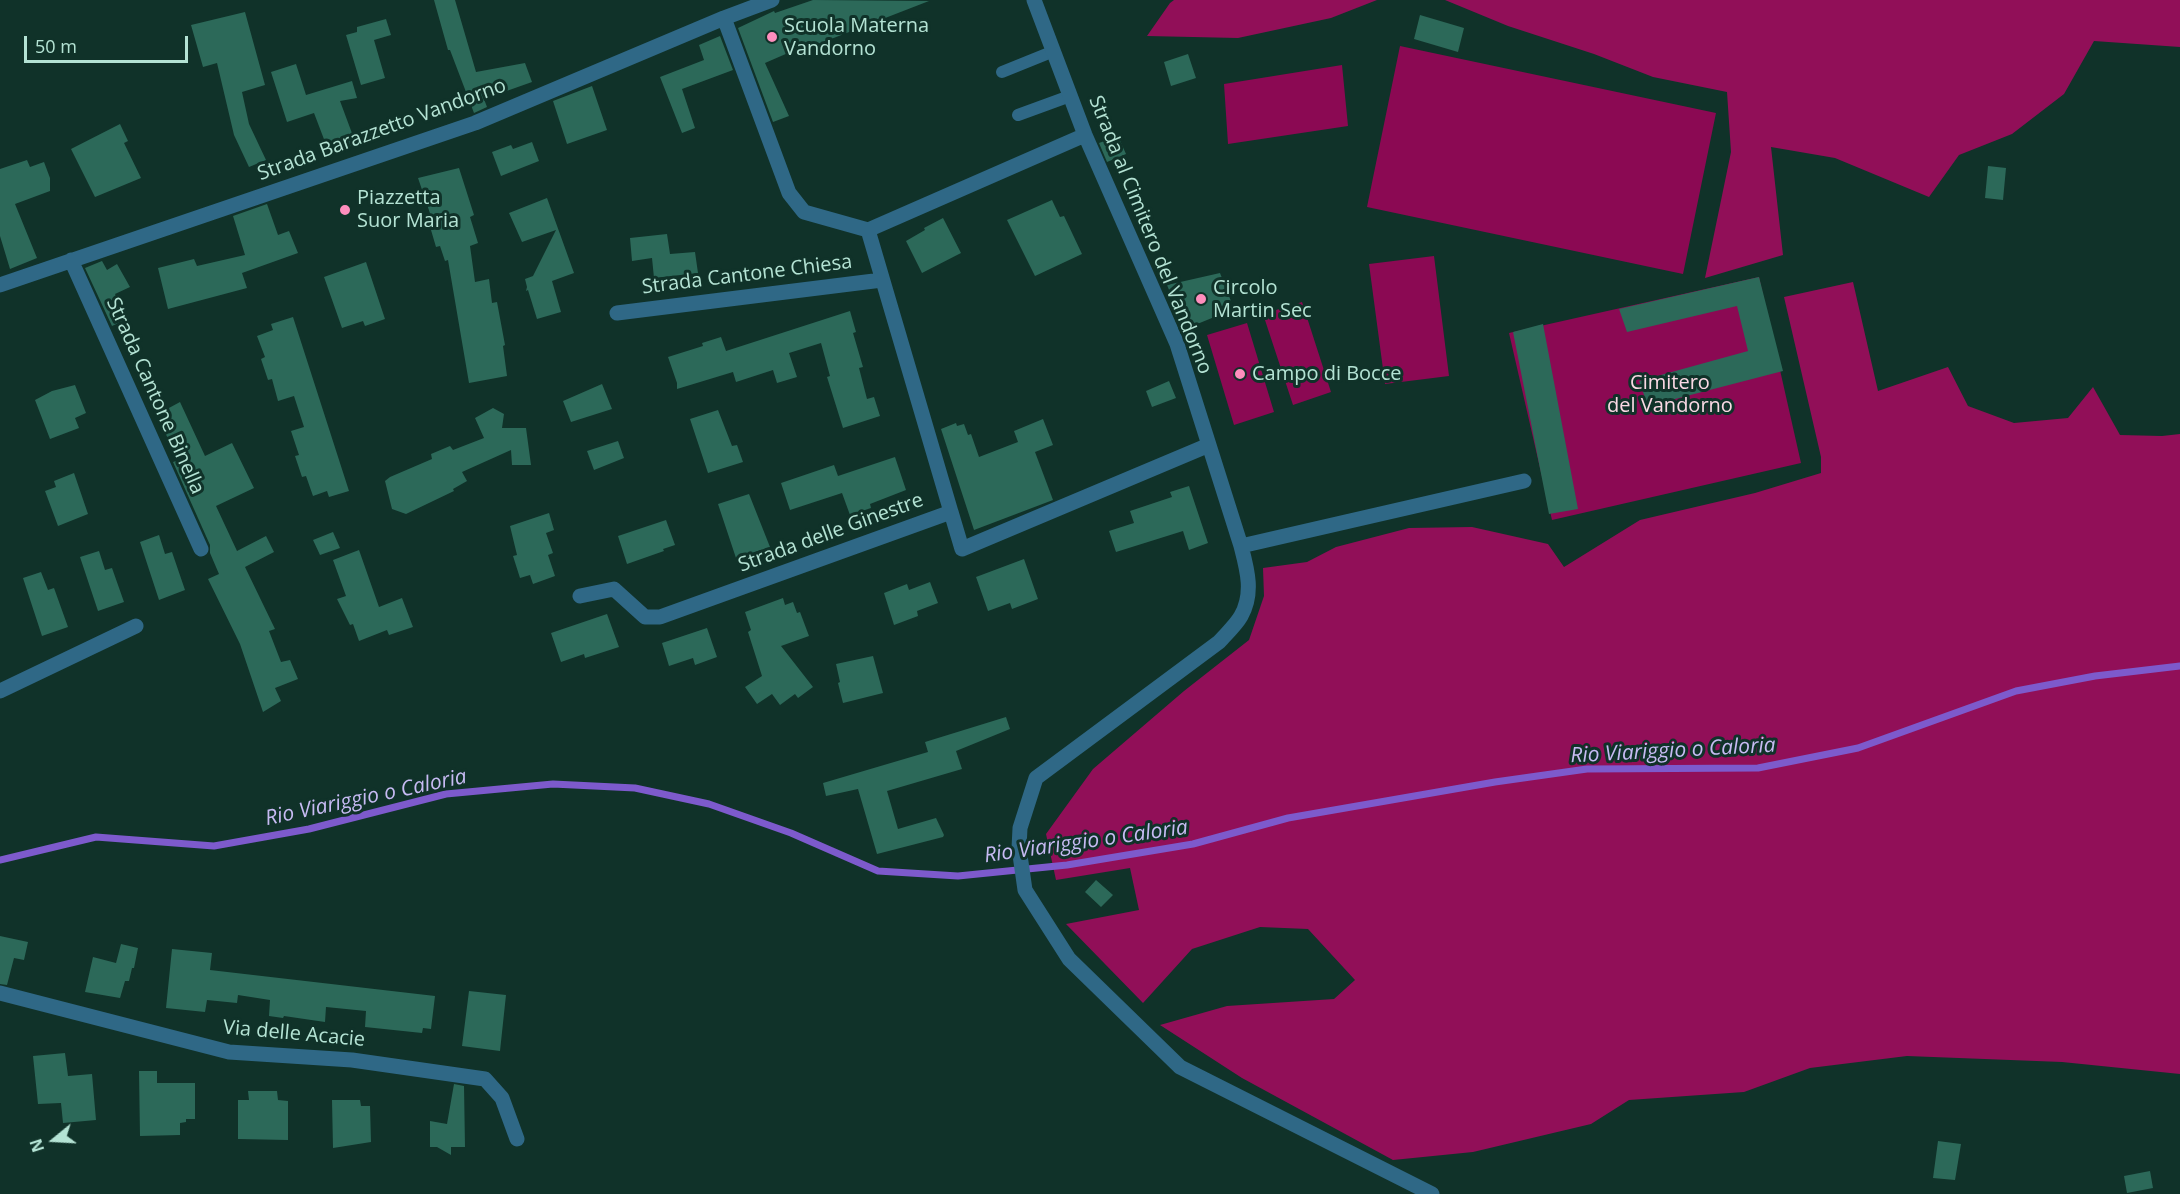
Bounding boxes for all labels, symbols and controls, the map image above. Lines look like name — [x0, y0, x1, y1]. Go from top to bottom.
place label: Scuola Materna Vandorno — [784, 14, 929, 61]
scale bar — [27, 24, 190, 62]
marker: Scuola Materna Vandorno — [765, 30, 779, 44]
text: 50 m — [35, 34, 77, 58]
street label: Strada Barazzetto Vandorno — [254, 74, 510, 186]
street label: Strada al Cimitero del Vandorno — [1083, 92, 1217, 378]
place label: Piazzetta Suor Maria — [357, 186, 459, 233]
marker: Piazzetta Suor Maria — [338, 203, 352, 217]
street label: Strada Cantone Chiesa — [641, 250, 853, 300]
place label: Circolo Martin Sec — [1213, 276, 1312, 323]
marker: Circolo Martin Sec — [1194, 292, 1208, 306]
street label: Strada Cantone Binella — [101, 294, 209, 498]
place label: Campo di Bocce — [1252, 362, 1402, 386]
marker: Campo di Bocce — [1233, 367, 1247, 381]
park label: Cimitero del Vandorno — [1607, 371, 1733, 418]
street label: Strada delle Ginestre — [735, 488, 927, 578]
water label: Rio Viariggio o Caloria — [1570, 733, 1776, 769]
water label: Rio Viariggio o Caloria — [263, 764, 469, 832]
water label: Rio Viariggio o Caloria — [983, 815, 1189, 869]
street label: Via delle Acacie — [222, 1016, 366, 1052]
north arrow — [24, 1110, 84, 1170]
text: N — [24, 1136, 49, 1155]

